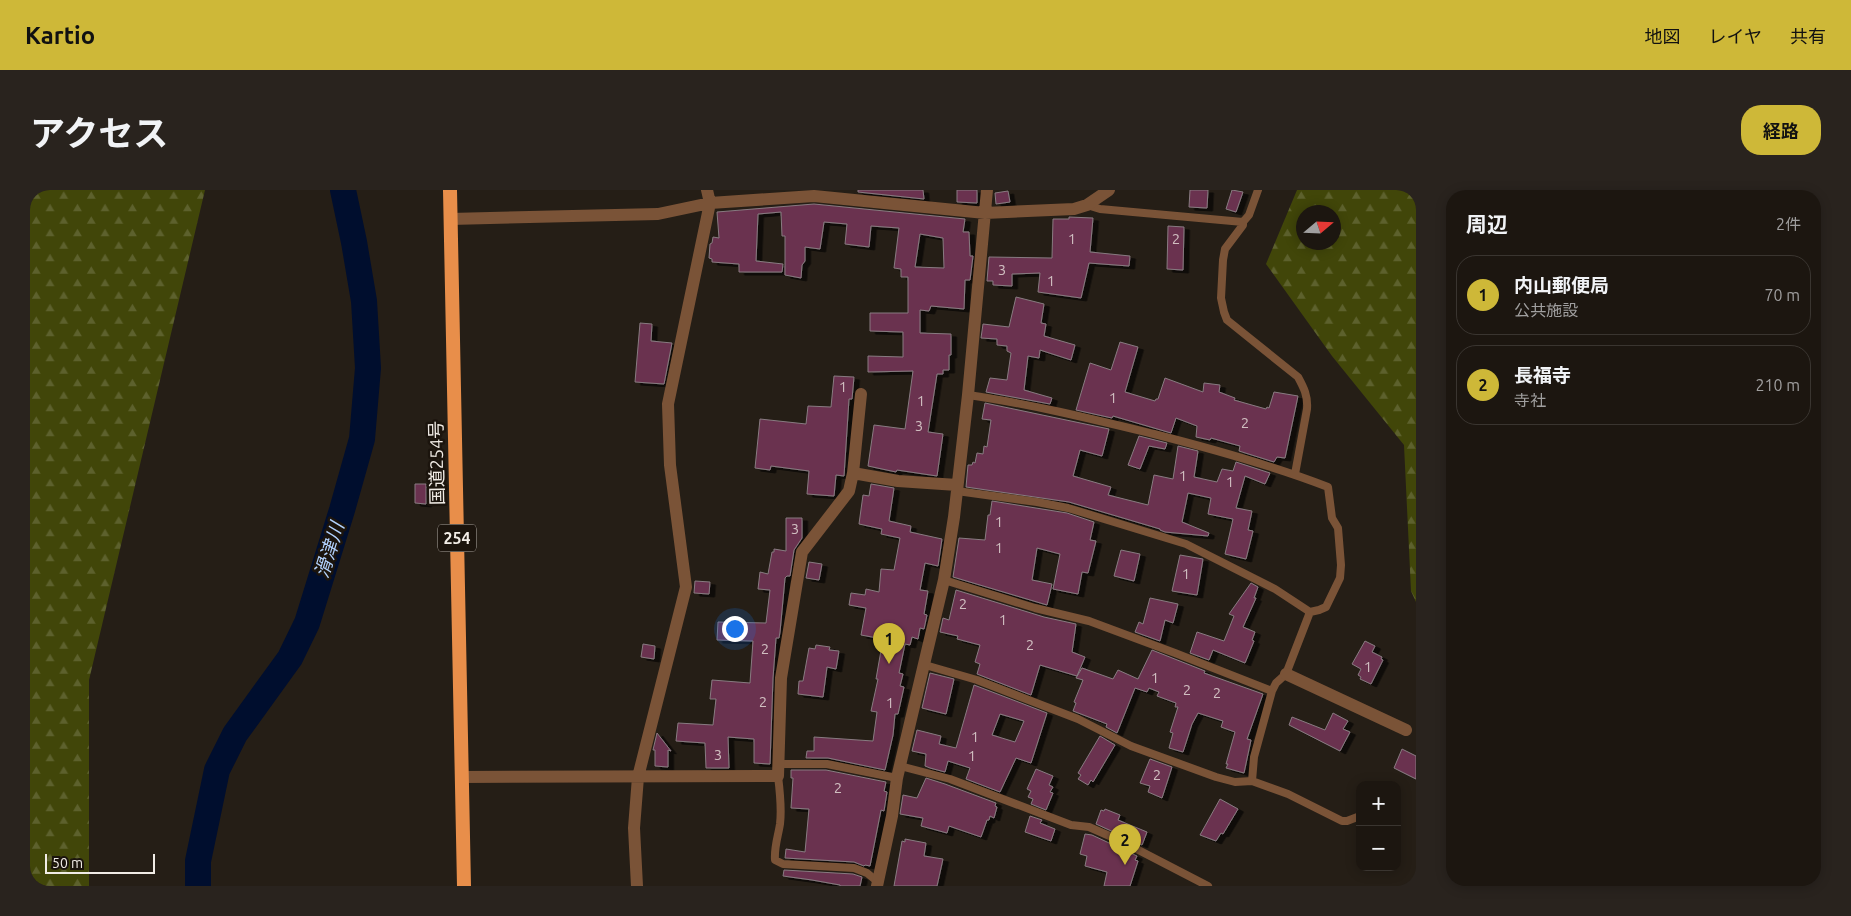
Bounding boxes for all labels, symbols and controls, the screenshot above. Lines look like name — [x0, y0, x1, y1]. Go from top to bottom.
text: Kartio — [25, 22, 95, 49]
text: 地図 — [1645, 26, 1681, 46]
text: レイヤ — [1709, 26, 1762, 46]
text: 共有 — [1790, 26, 1826, 46]
button: 経路 — [1741, 105, 1821, 155]
text: アクセス — [30, 113, 168, 153]
north arrow — [1296, 205, 1341, 250]
text: 周辺 — [1466, 212, 1508, 236]
text: 2件 — [1776, 215, 1801, 233]
house number: 1 — [1068, 230, 1076, 247]
house number: 2 — [1172, 230, 1180, 247]
house number: 3 — [998, 261, 1006, 278]
house number: 1 — [1047, 272, 1055, 289]
text: 内山郵便局 — [1514, 274, 1609, 296]
text: 1 — [1478, 286, 1488, 304]
text: 70 m — [1764, 286, 1800, 304]
text: 公共施設 — [1514, 301, 1578, 319]
text: 長福寺 — [1514, 364, 1571, 386]
text: 2 — [1478, 376, 1488, 394]
text: 210 m — [1755, 376, 1800, 394]
house number: 1 — [839, 378, 847, 395]
house number: 1 — [1109, 389, 1117, 406]
text: 寺社 — [1514, 391, 1546, 409]
house number: 1 — [917, 392, 925, 409]
house number: 2 — [1241, 414, 1249, 431]
house number: 3 — [915, 417, 923, 434]
street label: 国道254号 — [425, 421, 447, 505]
house number: 1 — [1179, 467, 1187, 484]
house number: 1 — [1226, 473, 1234, 490]
house number: 1 — [995, 513, 1003, 530]
water label: 滑津川 — [310, 518, 348, 580]
house number: 3 — [791, 520, 799, 537]
road number: 254 — [438, 524, 476, 552]
house number: 1 — [995, 539, 1003, 556]
house number: 1 — [1182, 565, 1190, 582]
house number: 2 — [959, 595, 967, 612]
house number: 1 — [999, 611, 1007, 628]
your location — [722, 616, 748, 642]
pin: 1 — [873, 623, 905, 664]
house number: 2 — [1026, 636, 1034, 653]
house number: 2 — [761, 640, 769, 657]
house number: 1 — [1364, 658, 1372, 675]
house number: 1 — [1151, 669, 1159, 686]
house number: 2 — [1183, 681, 1191, 698]
house number: 2 — [1213, 684, 1221, 701]
house number: 2 — [759, 693, 767, 710]
house number: 1 — [886, 694, 894, 711]
house number: 1 — [971, 728, 979, 745]
house number: 3 — [714, 746, 722, 763]
house number: 1 — [968, 747, 976, 764]
house number: 2 — [1153, 766, 1161, 783]
house number: 2 — [834, 779, 842, 796]
map controls — [1356, 781, 1401, 871]
button: + — [1356, 781, 1401, 826]
pin: 2 — [1109, 824, 1141, 865]
button: − — [1356, 826, 1401, 871]
scale bar — [45, 851, 155, 874]
text: 50 m — [52, 855, 83, 871]

